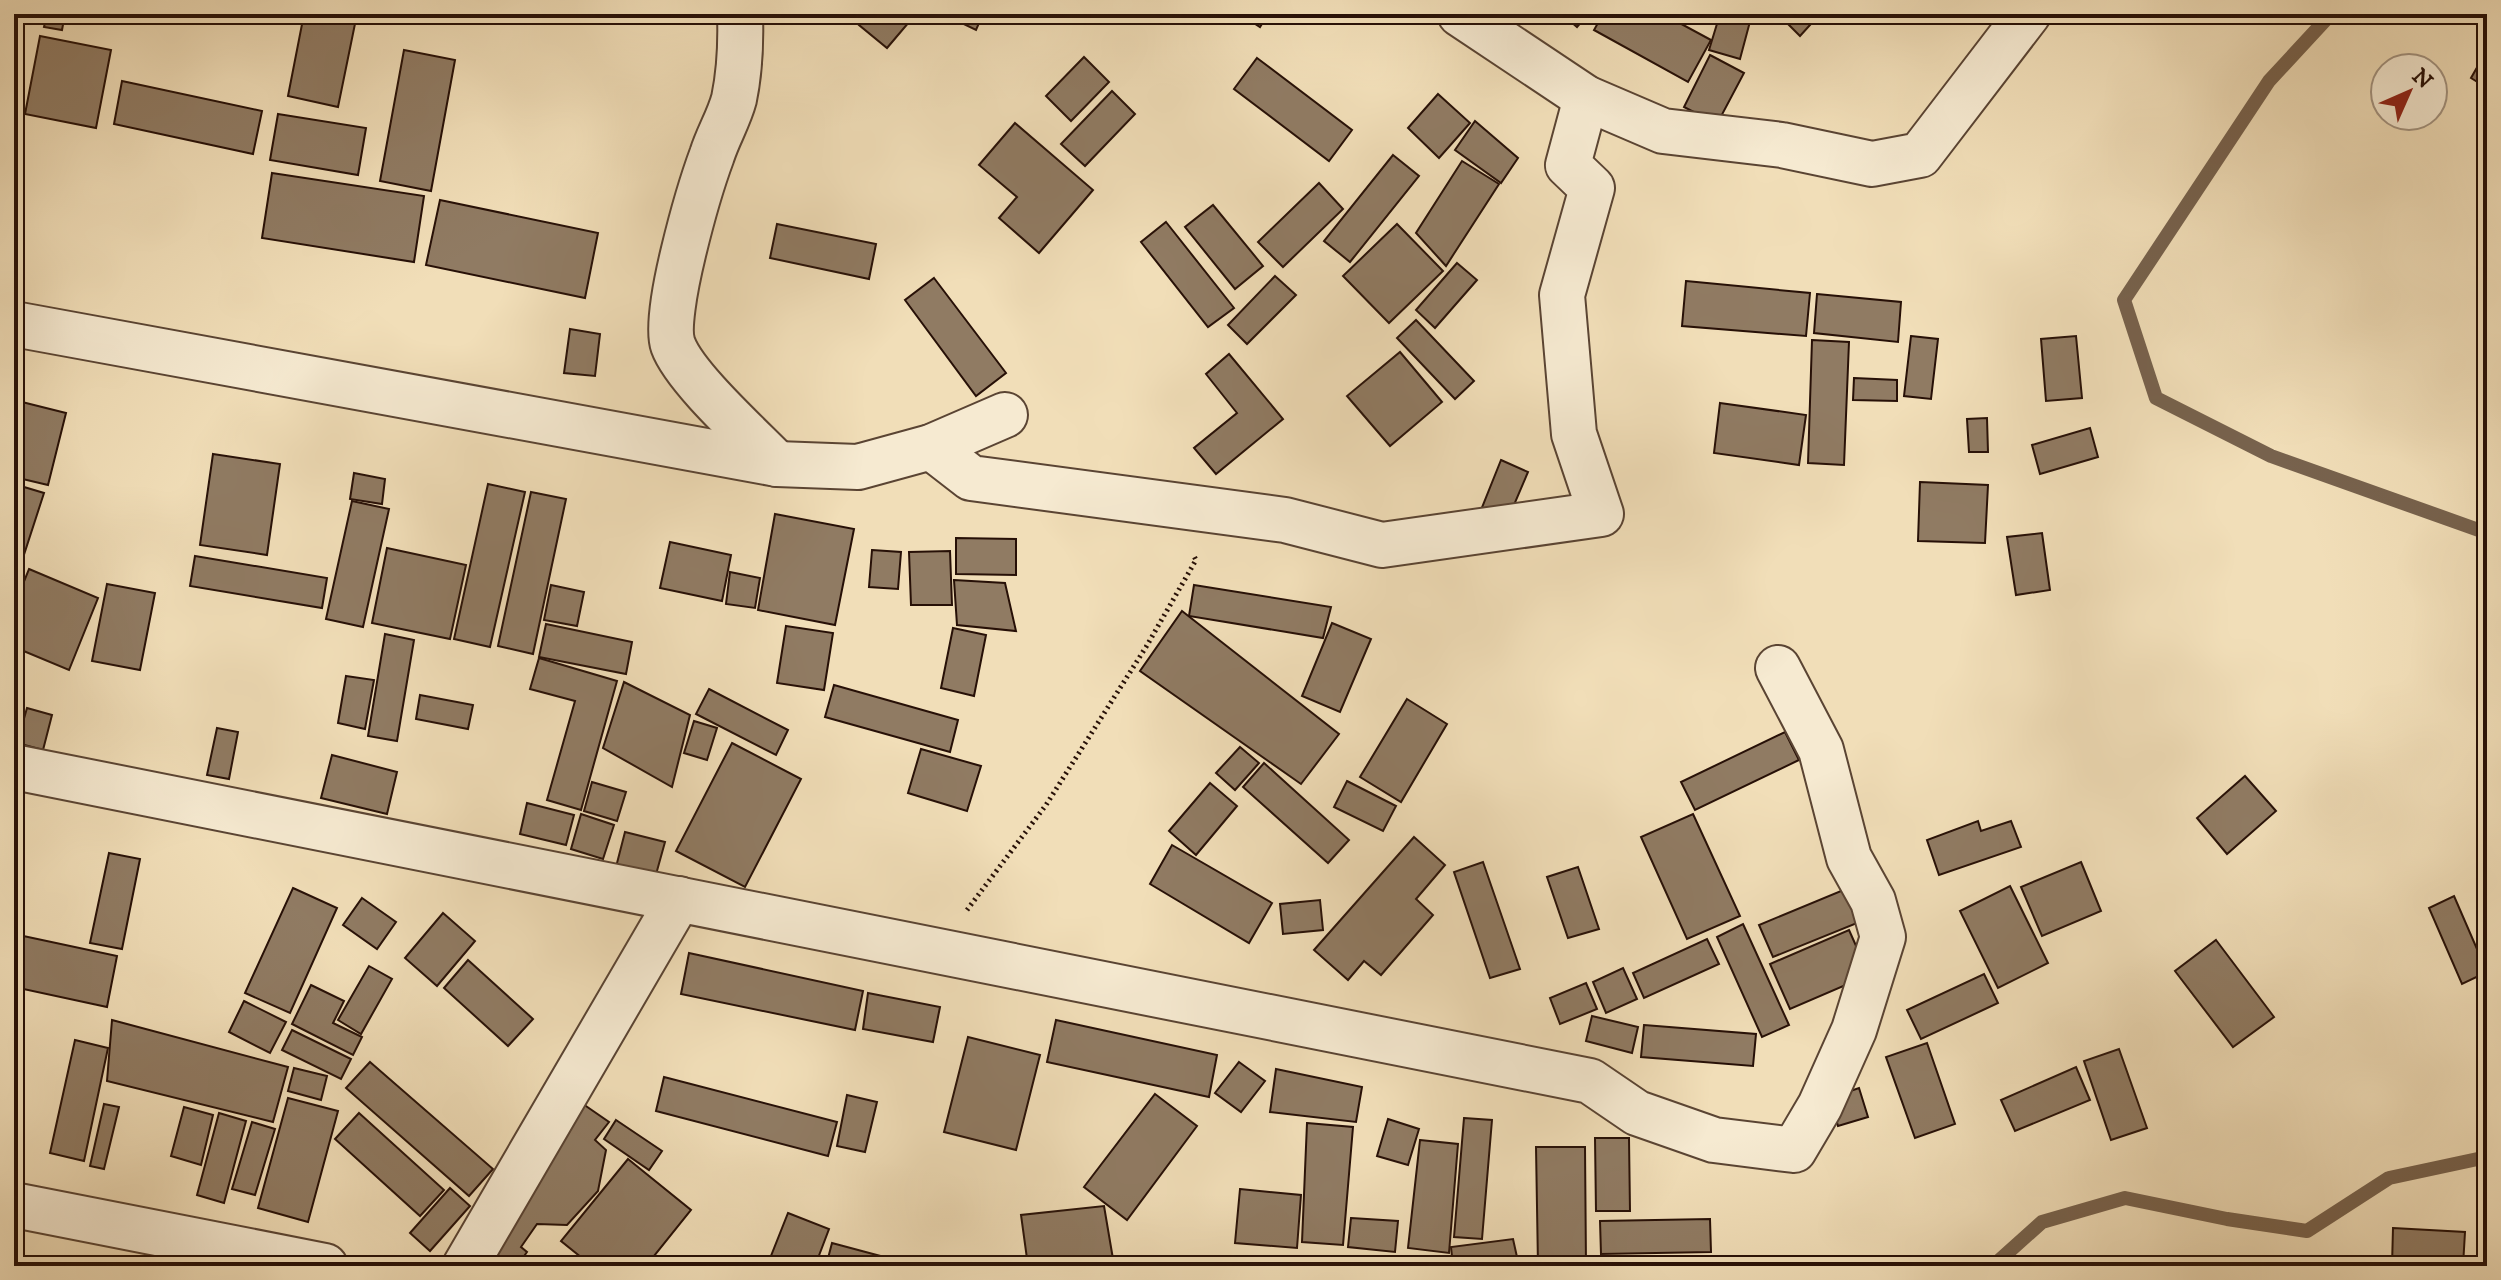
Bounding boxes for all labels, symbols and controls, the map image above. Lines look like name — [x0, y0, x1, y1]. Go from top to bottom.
north arrow — [2369, 52, 2449, 132]
text: N — [2406, 63, 2438, 95]

